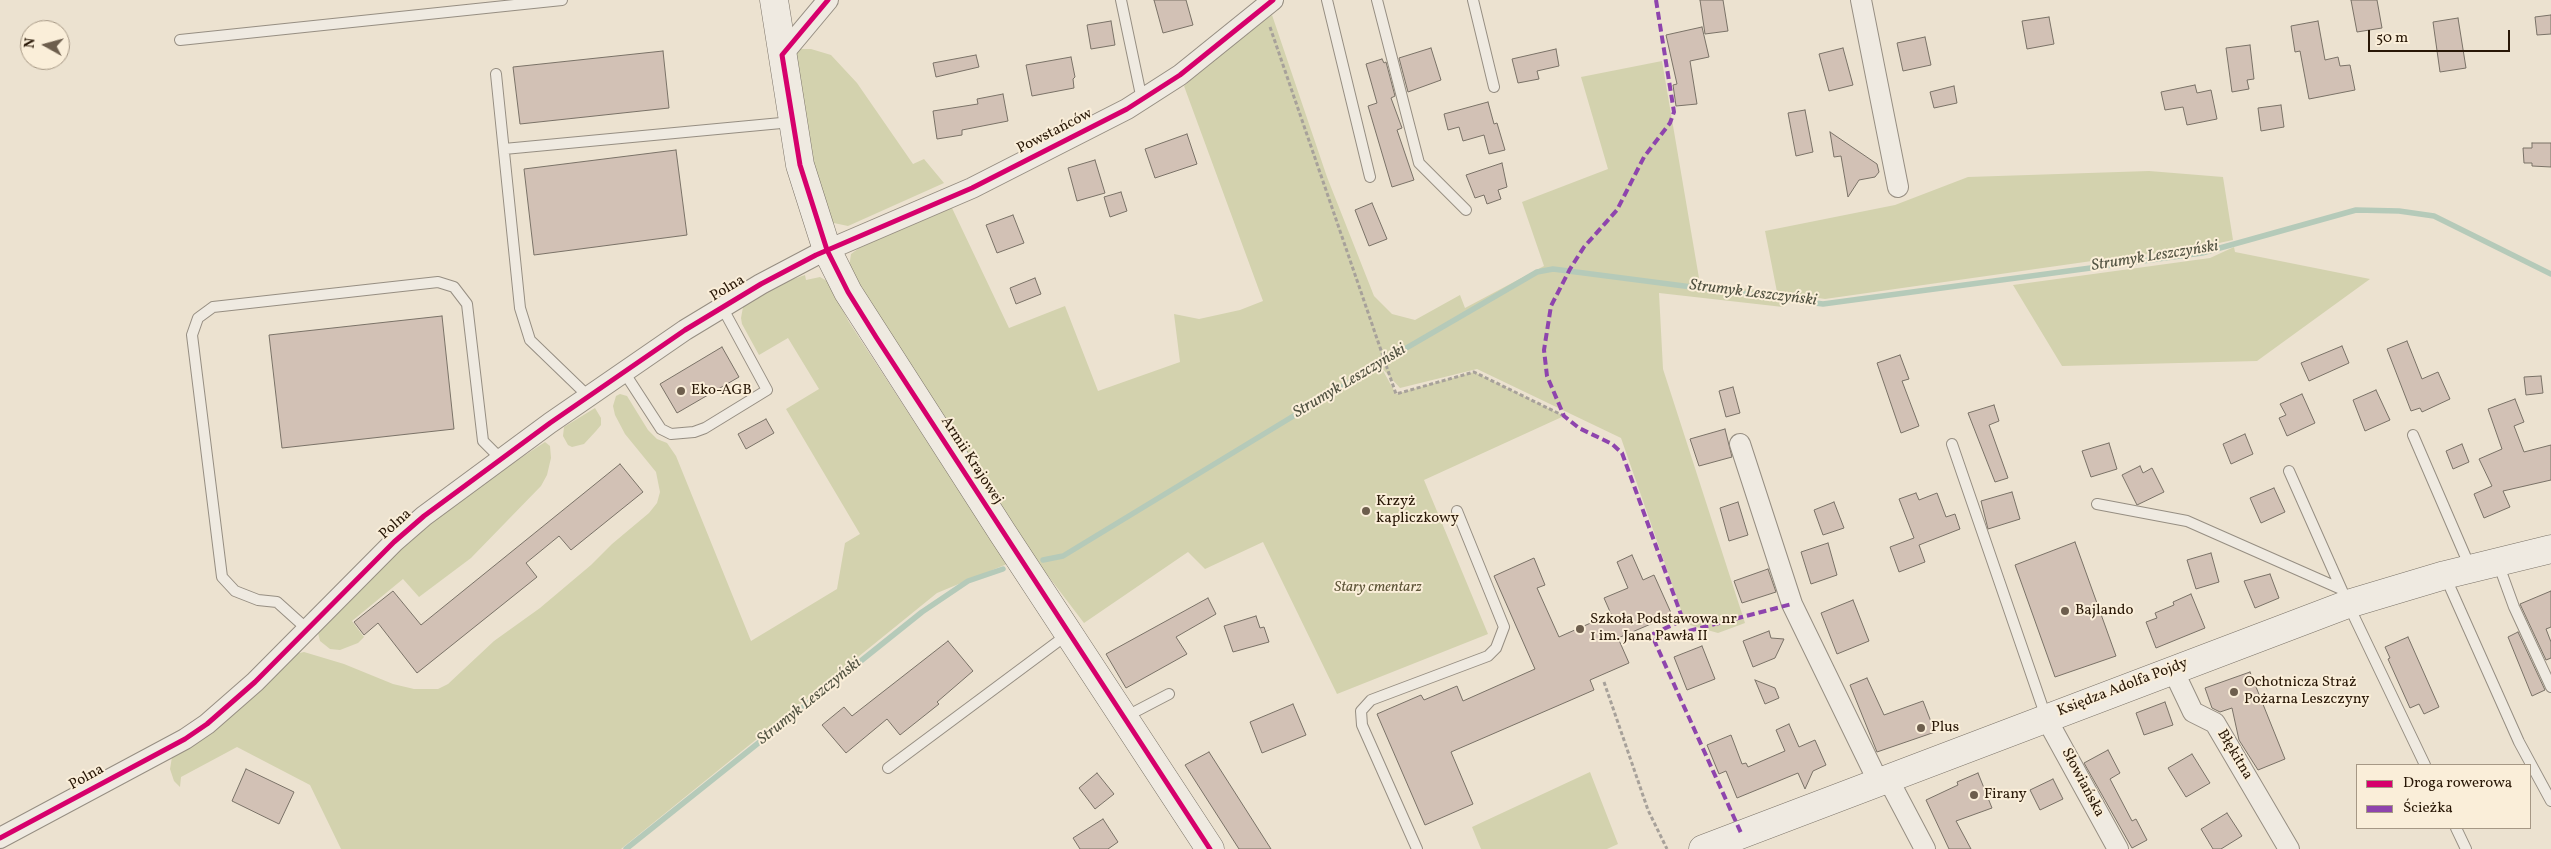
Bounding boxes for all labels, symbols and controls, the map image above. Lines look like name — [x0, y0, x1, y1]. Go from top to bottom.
north arrow — [20, 20, 70, 70]
scale bar — [2371, 20, 2514, 52]
text: 50 m — [2376, 28, 2408, 49]
text: N — [21, 37, 41, 49]
street label: Powstańców — [1014, 105, 1096, 159]
water label: Strumyk Leszczyński — [2090, 238, 2220, 276]
street label: Polna — [707, 272, 749, 306]
water label: Strumyk Leszczyński — [1688, 277, 1818, 311]
water label: Strumyk Leszczyński — [1290, 341, 1410, 423]
place label: Eko-AGB — [691, 382, 752, 400]
marker: Eko-AGB — [675, 385, 687, 397]
street label: Armii Krajowej — [936, 414, 1006, 508]
place label: Krzyż kapliczkowy — [1376, 493, 1459, 528]
marker: Krzyż kapliczkowy — [1360, 505, 1372, 517]
street label: Polna — [376, 506, 416, 544]
park label: Stary cmentarz — [1334, 579, 1422, 597]
place label: Bajlando — [2075, 602, 2133, 620]
marker: Bajlando — [2059, 605, 2071, 617]
place label: Szkoła Podstawowa nr 1 im. Jana Pawła II — [1590, 611, 1737, 646]
marker: Szkoła Podstawowa nr 1 im. Jana Pawła II — [1574, 623, 1586, 635]
water label: Strumyk Leszczyński — [754, 654, 866, 750]
street label: Księdza Adolfa Pojdy — [2055, 655, 2191, 721]
place label: Ochotnicza Straż Pożarna Leszczyny — [2244, 674, 2369, 709]
marker: Ochotnicza Straż Pożarna Leszczyny — [2228, 686, 2240, 698]
place label: Plus — [1931, 719, 1959, 737]
marker: Plus — [1915, 722, 1927, 734]
street label: Błękitna — [2212, 727, 2256, 783]
street label: Słowiańska — [2056, 746, 2108, 820]
street label: Polna — [66, 761, 108, 795]
legend — [2356, 764, 2531, 829]
text: Droga rowerowa — [2403, 773, 2512, 794]
place label: Firany — [1984, 786, 2027, 804]
marker: Firany — [1968, 789, 1980, 801]
text: Ścieżka — [2403, 798, 2453, 819]

